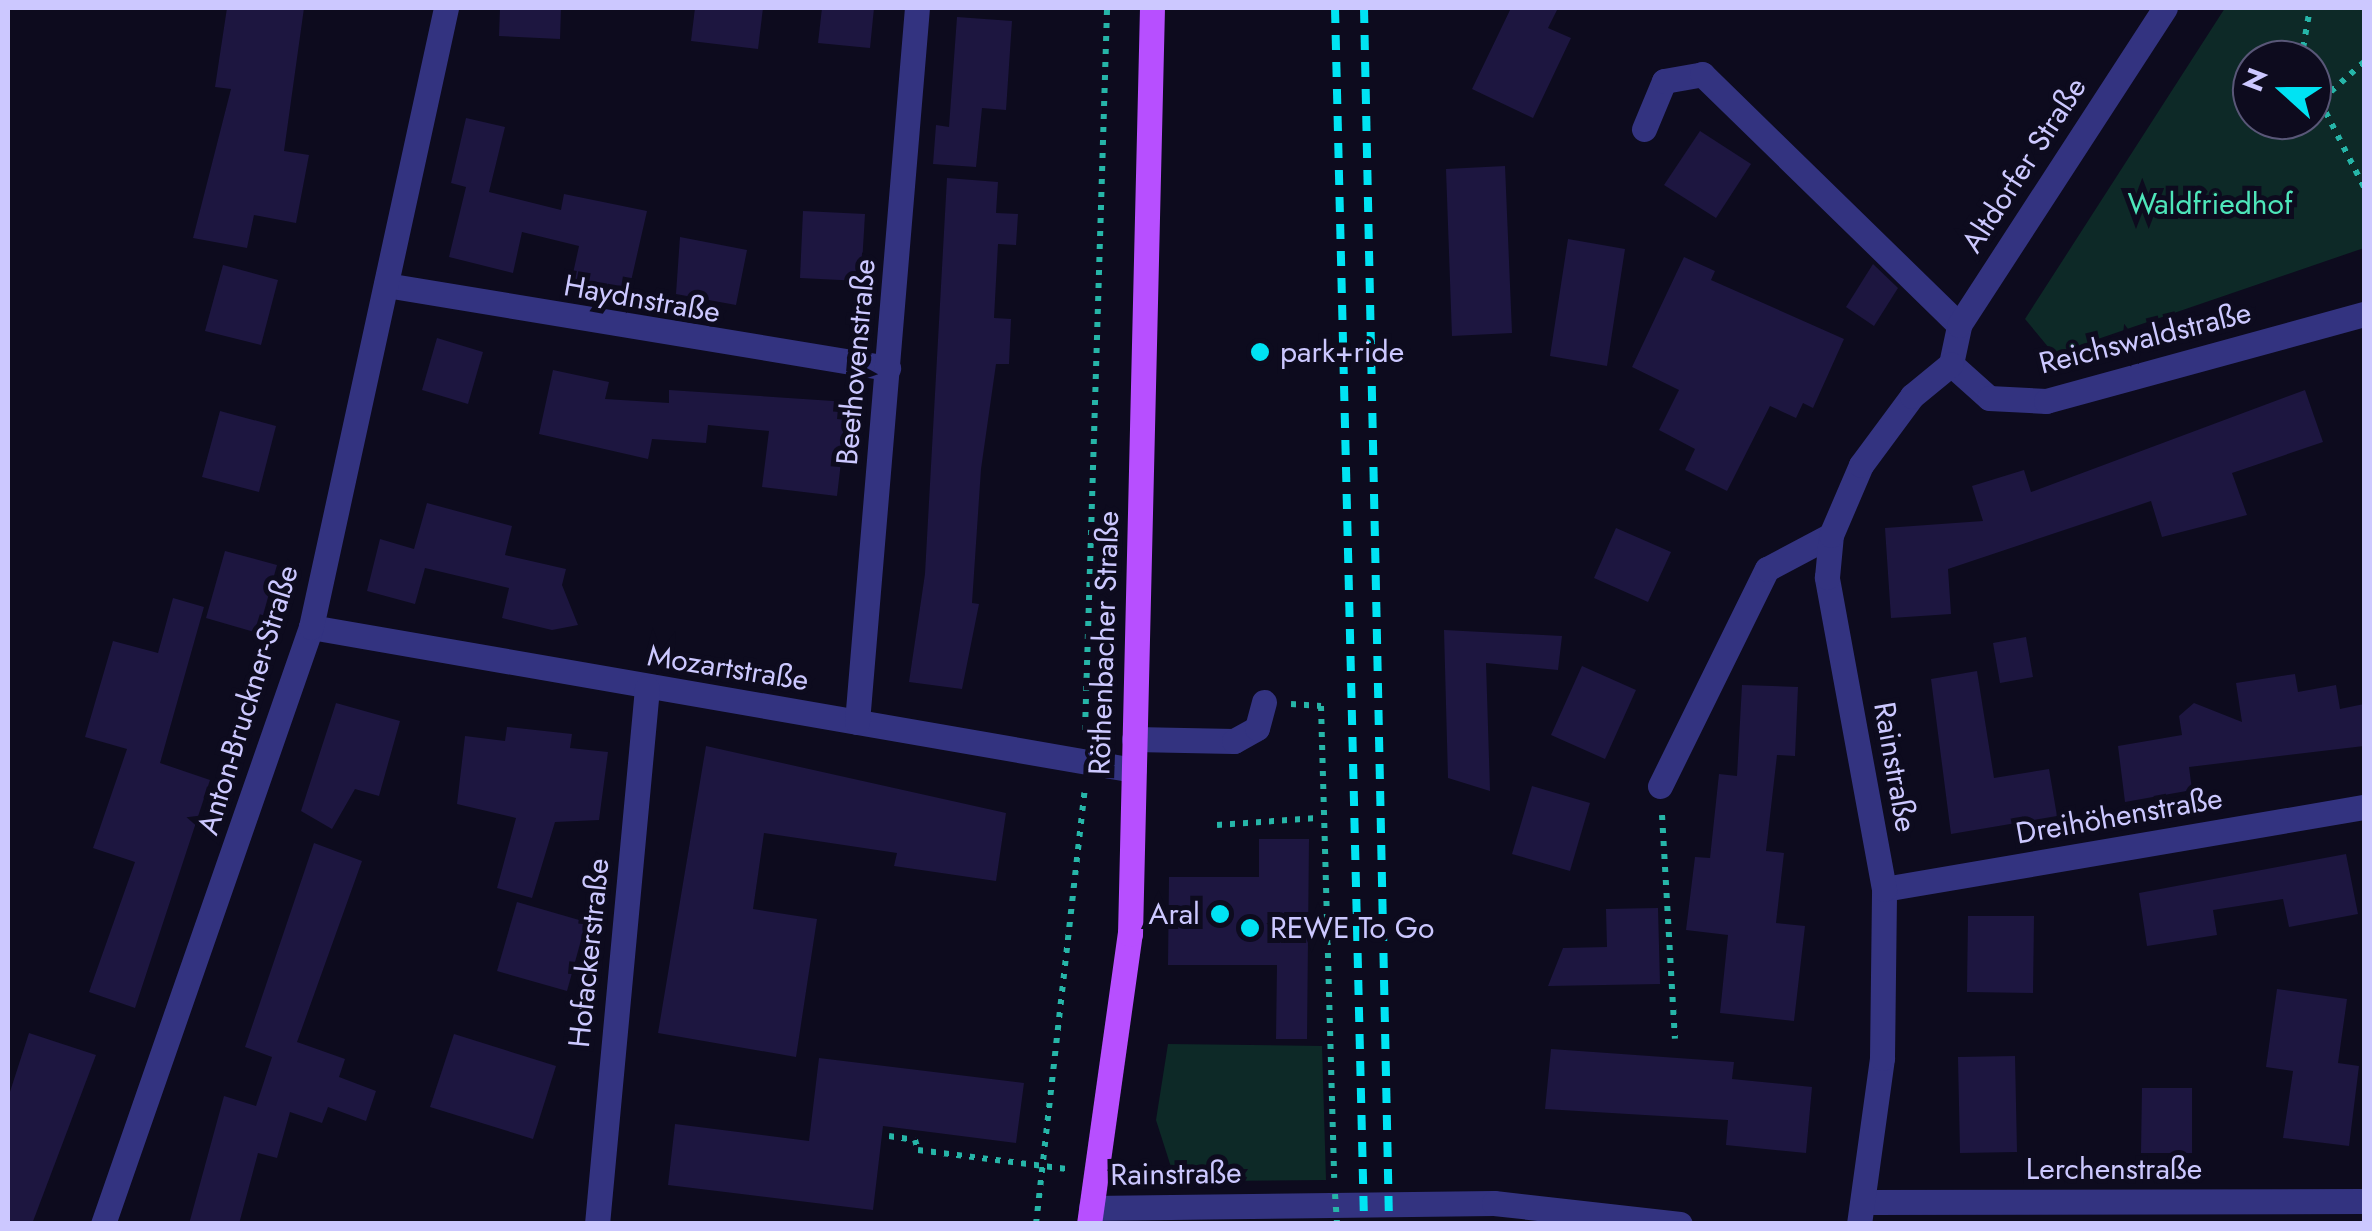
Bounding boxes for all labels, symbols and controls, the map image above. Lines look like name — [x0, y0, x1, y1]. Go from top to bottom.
north arrow — [2232, 40, 2332, 140]
text: N — [2232, 62, 2279, 98]
street label: Altdorfer Straße — [1954, 71, 2094, 259]
park label: Waldfriedhof — [2127, 186, 2293, 222]
street label: Beethovenstraße — [829, 257, 883, 467]
street label: Haydnstraße — [561, 268, 723, 330]
street label: Reichswaldstraße — [2035, 294, 2255, 382]
place label: park+ride — [1280, 334, 1404, 370]
marker: park+ride — [1249, 341, 1271, 363]
street label: Röthenbacher Straße — [1081, 510, 1127, 776]
street label: Anton-Bruckner-Straße — [190, 561, 306, 839]
street label: Mozartstraße — [645, 638, 811, 698]
street label: Rainstraße — [1866, 699, 1924, 835]
street label: Dreihöhenstraße — [2013, 780, 2225, 852]
street label: Hofackerstraße — [561, 857, 617, 1049]
place label: Aral — [1149, 896, 1200, 932]
marker: Aral — [1209, 903, 1231, 925]
place label: REWE To Go — [1270, 910, 1434, 946]
marker: REWE To Go — [1239, 917, 1261, 939]
street label: Lerchenstraße — [2026, 1151, 2202, 1187]
street label: Rainstraße — [1110, 1155, 1242, 1193]

